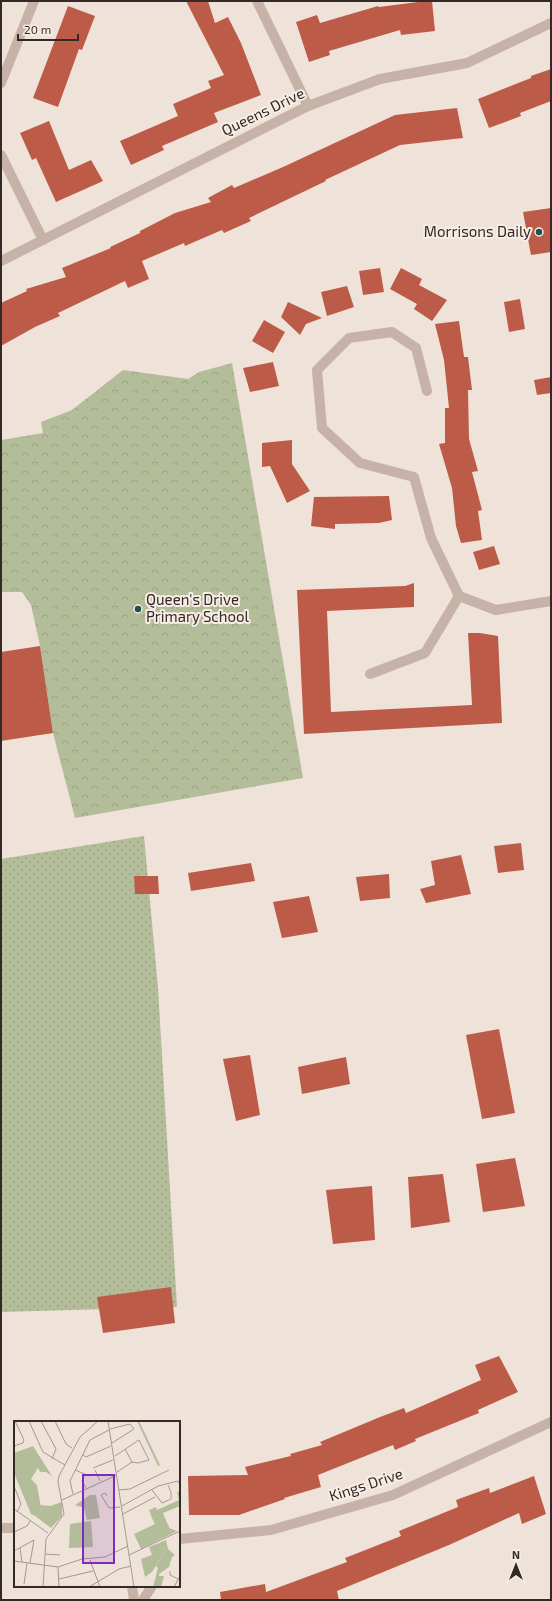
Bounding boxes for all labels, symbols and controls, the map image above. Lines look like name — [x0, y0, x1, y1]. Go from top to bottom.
scale bar — [18, 16, 78, 42]
text: 20 m — [24, 22, 51, 36]
street label: Queens Drive — [218, 83, 307, 140]
place label: Morrisons Daily — [424, 222, 531, 240]
marker: Morrisons Daily — [534, 227, 544, 237]
place label: Queen's Drive Primary School — [146, 590, 249, 625]
marker: Queen's Drive Primary School — [133, 604, 143, 614]
inset map — [14, 1421, 180, 1587]
street label: Kings Drive — [327, 1464, 405, 1504]
north arrow — [496, 1545, 536, 1585]
text: N — [512, 1548, 520, 1561]

